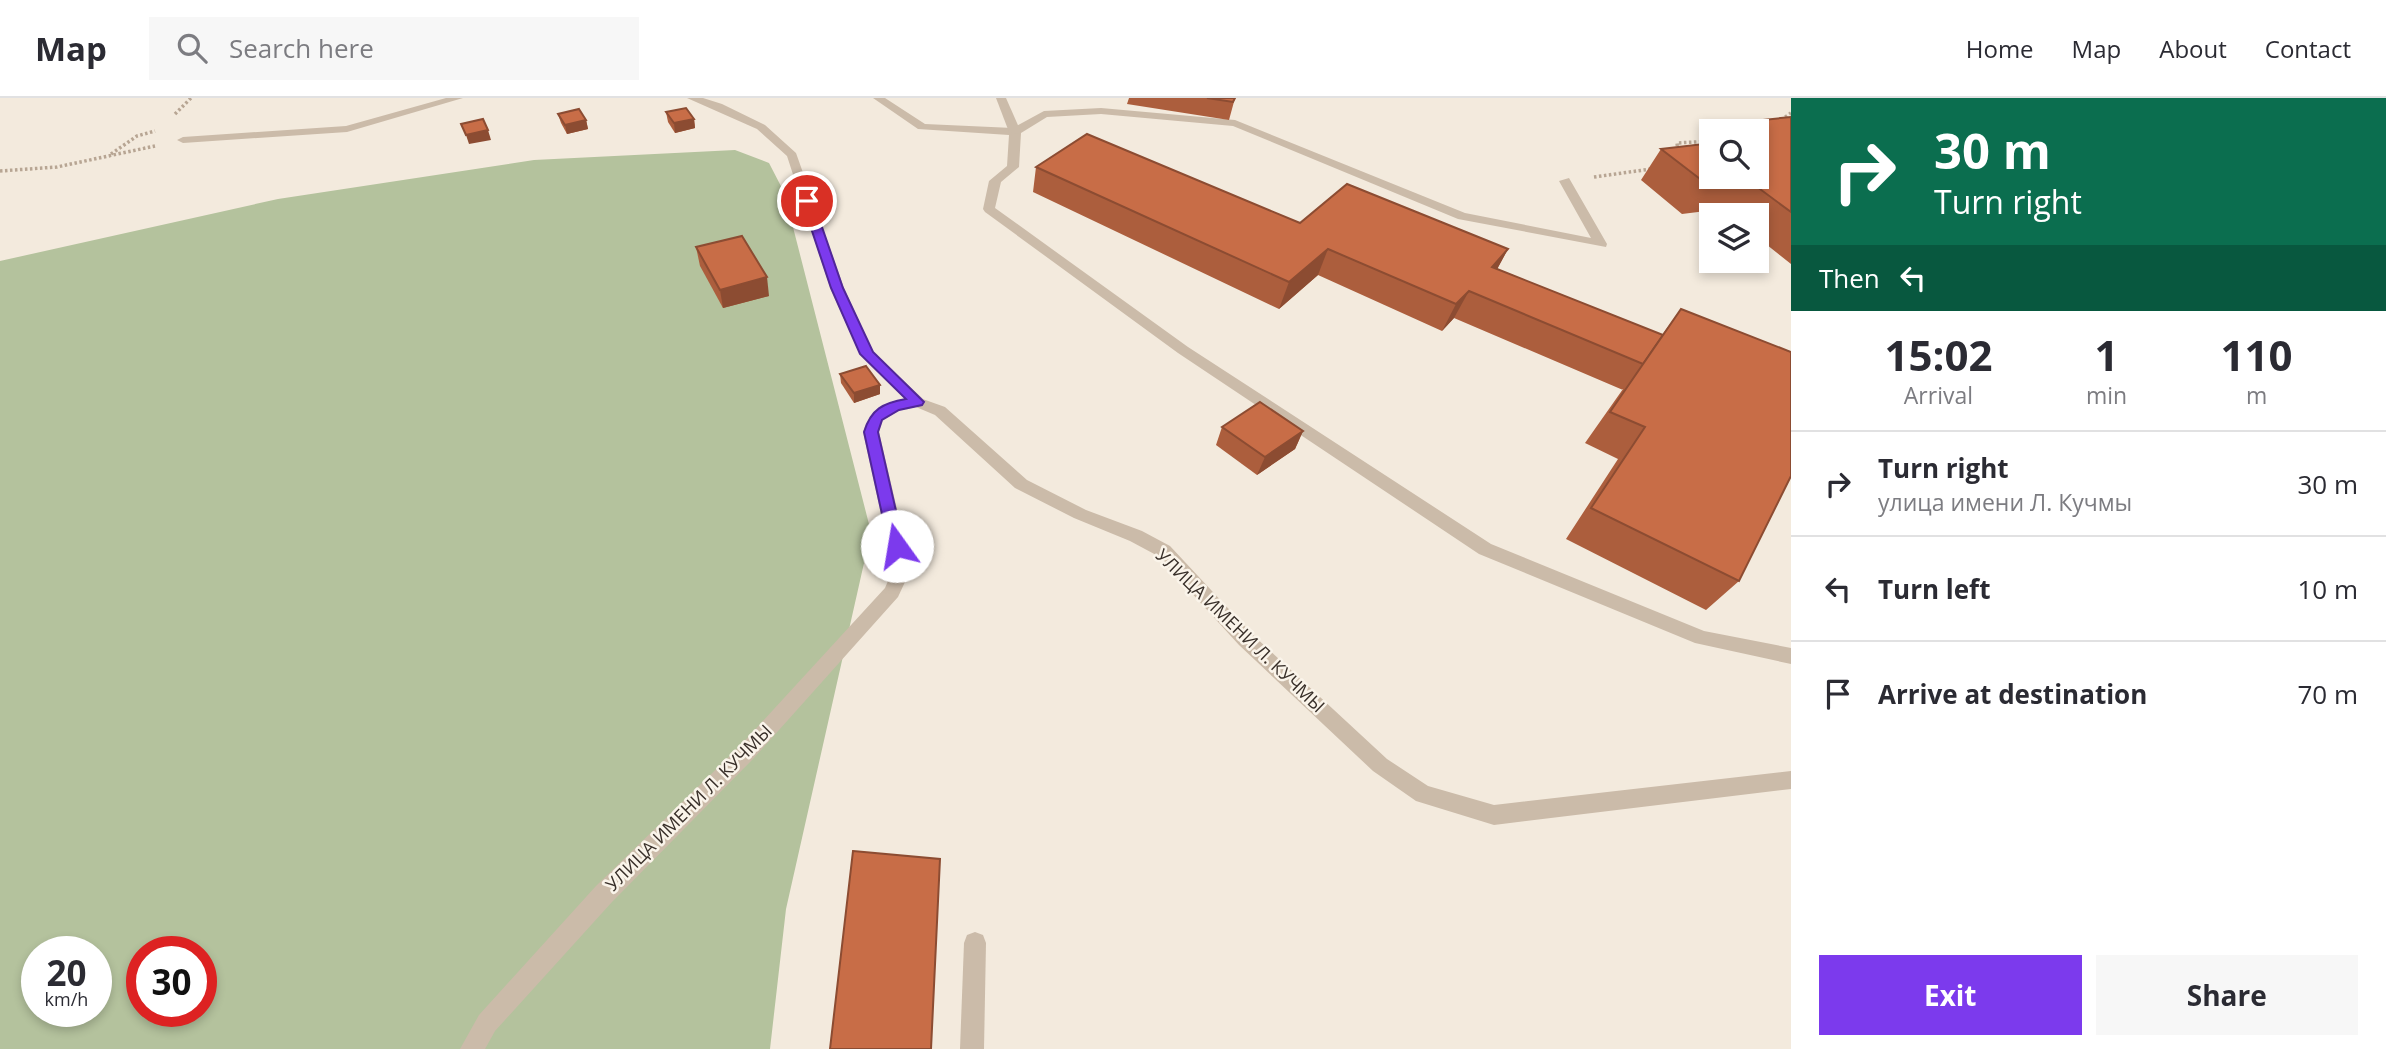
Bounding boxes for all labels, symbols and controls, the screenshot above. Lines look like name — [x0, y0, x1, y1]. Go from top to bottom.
search box — [149, 17, 639, 80]
text: Map — [35, 26, 107, 71]
icon: search — [173, 29, 211, 67]
text: Search here — [229, 30, 374, 66]
text: Home — [1966, 32, 2034, 65]
text: Map — [2072, 32, 2121, 65]
text: About — [2159, 32, 2227, 65]
text: Contact — [2265, 32, 2351, 65]
text: 30 m — [1934, 117, 2051, 183]
map controls — [1699, 119, 1769, 273]
button: search — [1699, 119, 1769, 189]
icon: right — [1819, 126, 1910, 217]
pin — [777, 171, 837, 231]
text: Turn right — [1934, 180, 2082, 223]
icon: arrive — [788, 182, 826, 220]
button: layers — [1699, 203, 1769, 273]
icon: left — [1894, 259, 1932, 297]
text: Then — [1819, 260, 1880, 296]
text: 15:02 — [1884, 326, 1992, 383]
text: 1 — [2094, 326, 2119, 383]
text: 110 — [2221, 326, 2293, 383]
text: Arrival — [1904, 379, 1973, 411]
text: min — [2086, 379, 2127, 411]
text: m — [2246, 379, 2267, 411]
text: Turn right — [1878, 450, 2009, 486]
icon: right — [1819, 465, 1857, 503]
text: 30 m — [2297, 466, 2358, 502]
text: улица имени Л. Кучмы — [1878, 486, 2132, 518]
position arrow — [860, 509, 934, 583]
street label: УЛИЦА ИМЕНИ Л. КУЧМЫ — [1151, 543, 1330, 718]
icon: left — [1819, 570, 1857, 608]
text: Turn left — [1878, 571, 1990, 607]
text: 10 m — [2297, 571, 2358, 607]
icon: arrive — [1819, 675, 1857, 713]
text: Arrive at destination — [1878, 676, 2147, 712]
text: 70 m — [2297, 676, 2358, 712]
street label: УЛИЦА ИМЕНИ Л. КУЧМЫ — [600, 719, 777, 896]
speed limit sign: 30 — [126, 936, 217, 1027]
text: 20 — [46, 949, 87, 996]
button: Exit — [1819, 955, 2082, 1035]
button: Share — [2096, 955, 2358, 1035]
text: km/h — [45, 987, 88, 1011]

